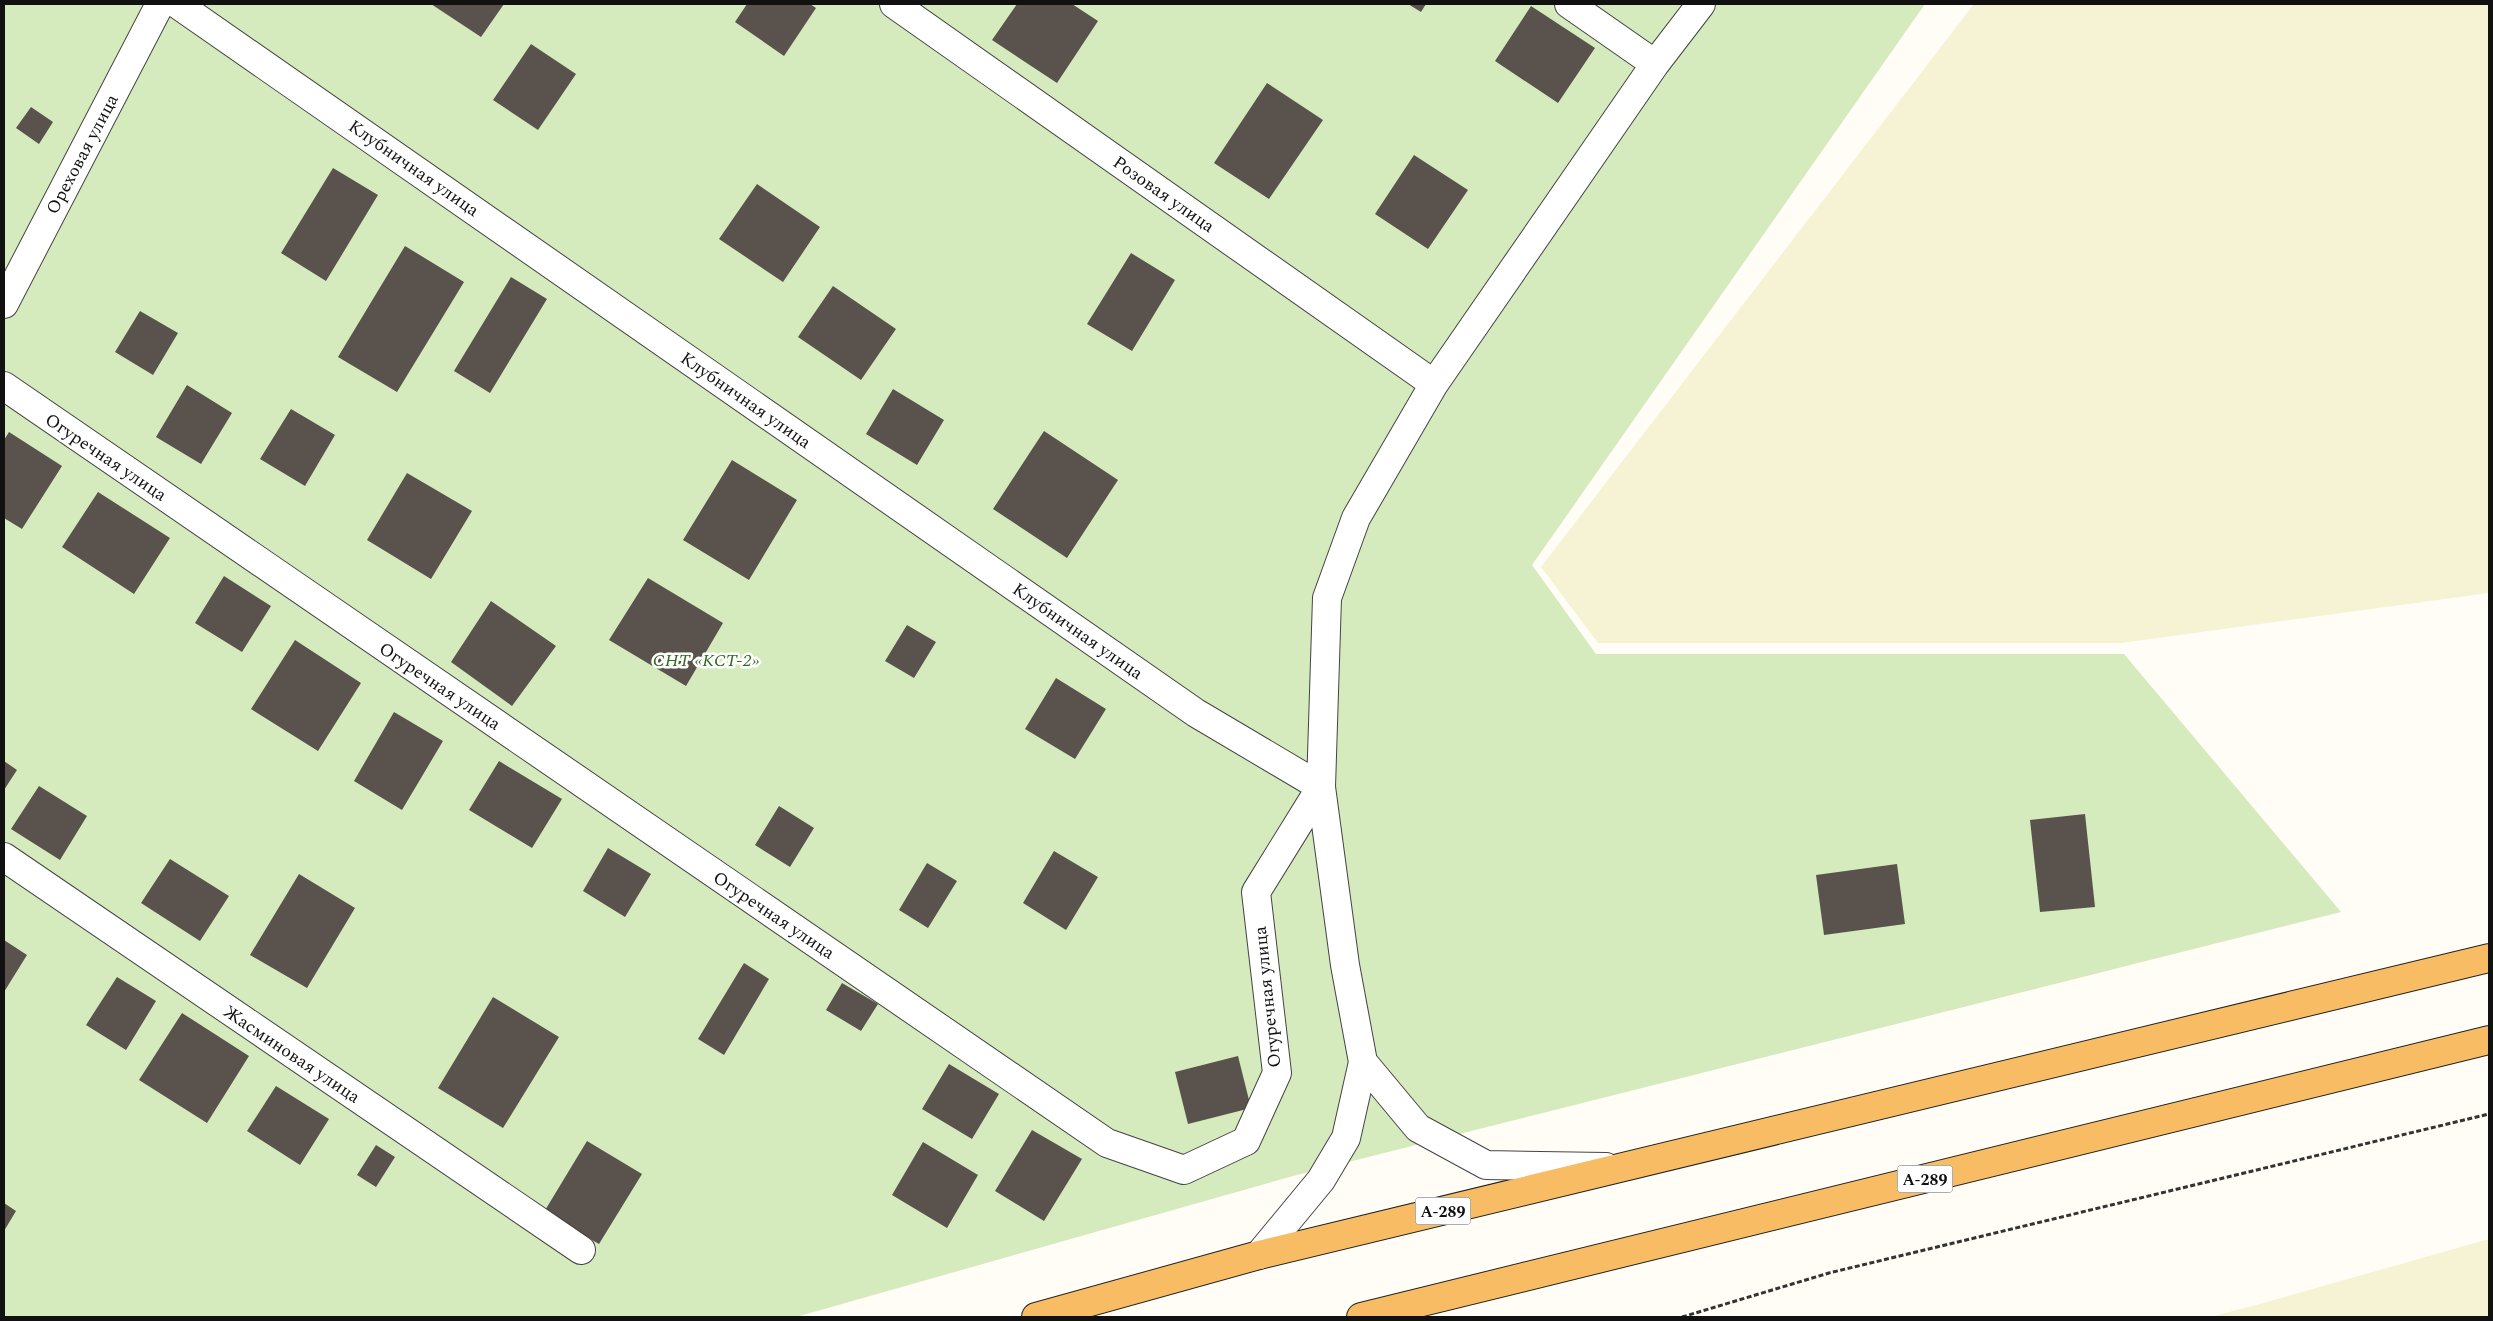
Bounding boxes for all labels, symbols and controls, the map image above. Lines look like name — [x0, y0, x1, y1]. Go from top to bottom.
street label: Ореховая улица — [39, 89, 126, 219]
street label: Клубничная улица — [343, 113, 485, 224]
street label: Розовая улица — [1107, 149, 1220, 240]
street label: Клубничная улица — [675, 345, 817, 456]
street label: Огуречная улица — [39, 406, 172, 508]
street label: Клубничная улица — [1007, 576, 1149, 687]
street label: Огуречная улица — [373, 635, 506, 737]
park label: СНТ «КСТ-2» — [653, 647, 760, 674]
street label: Огуречная улица — [707, 864, 840, 966]
street label: Огуречная улица — [1247, 925, 1288, 1069]
street label: Жасминовая улица — [218, 998, 366, 1110]
road number: А-289 — [1898, 1166, 1952, 1192]
road number: А-289 — [1416, 1198, 1470, 1224]

